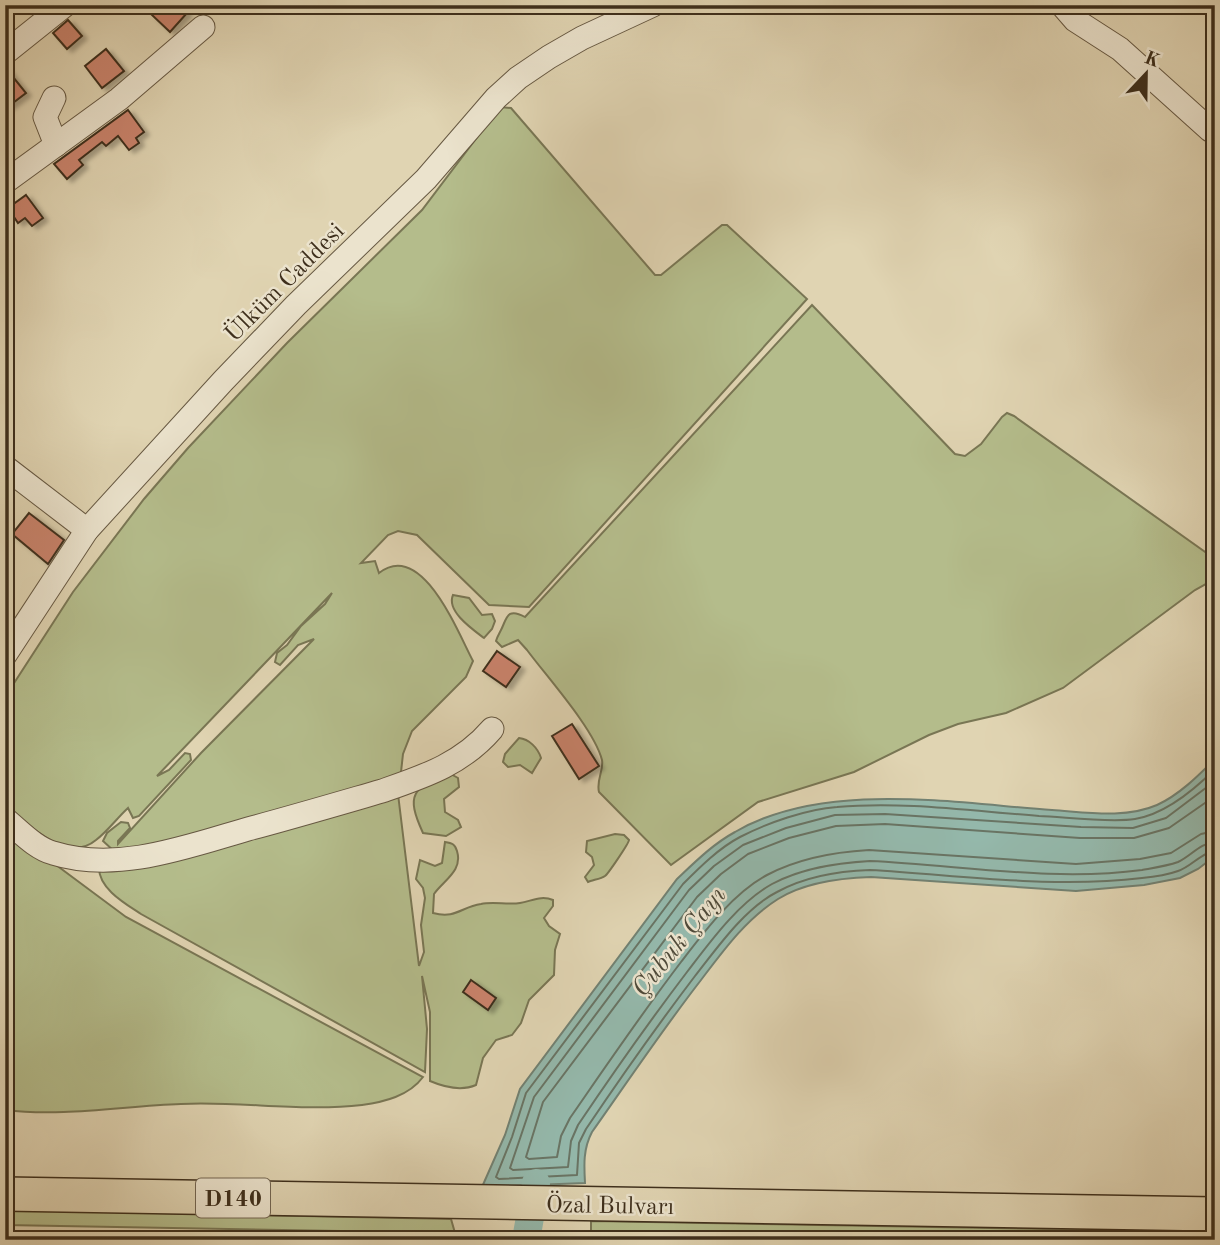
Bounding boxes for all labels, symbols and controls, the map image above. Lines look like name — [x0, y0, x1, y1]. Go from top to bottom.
north arrow — [1112, 38, 1182, 108]
text: K — [1141, 49, 1162, 72]
street label: Ülküm Caddesi — [219, 217, 349, 347]
water label: Çubuk Çayı — [628, 882, 732, 1002]
road number: D140 — [196, 1178, 270, 1218]
street label: Özal Bulvarı — [546, 1190, 674, 1220]

